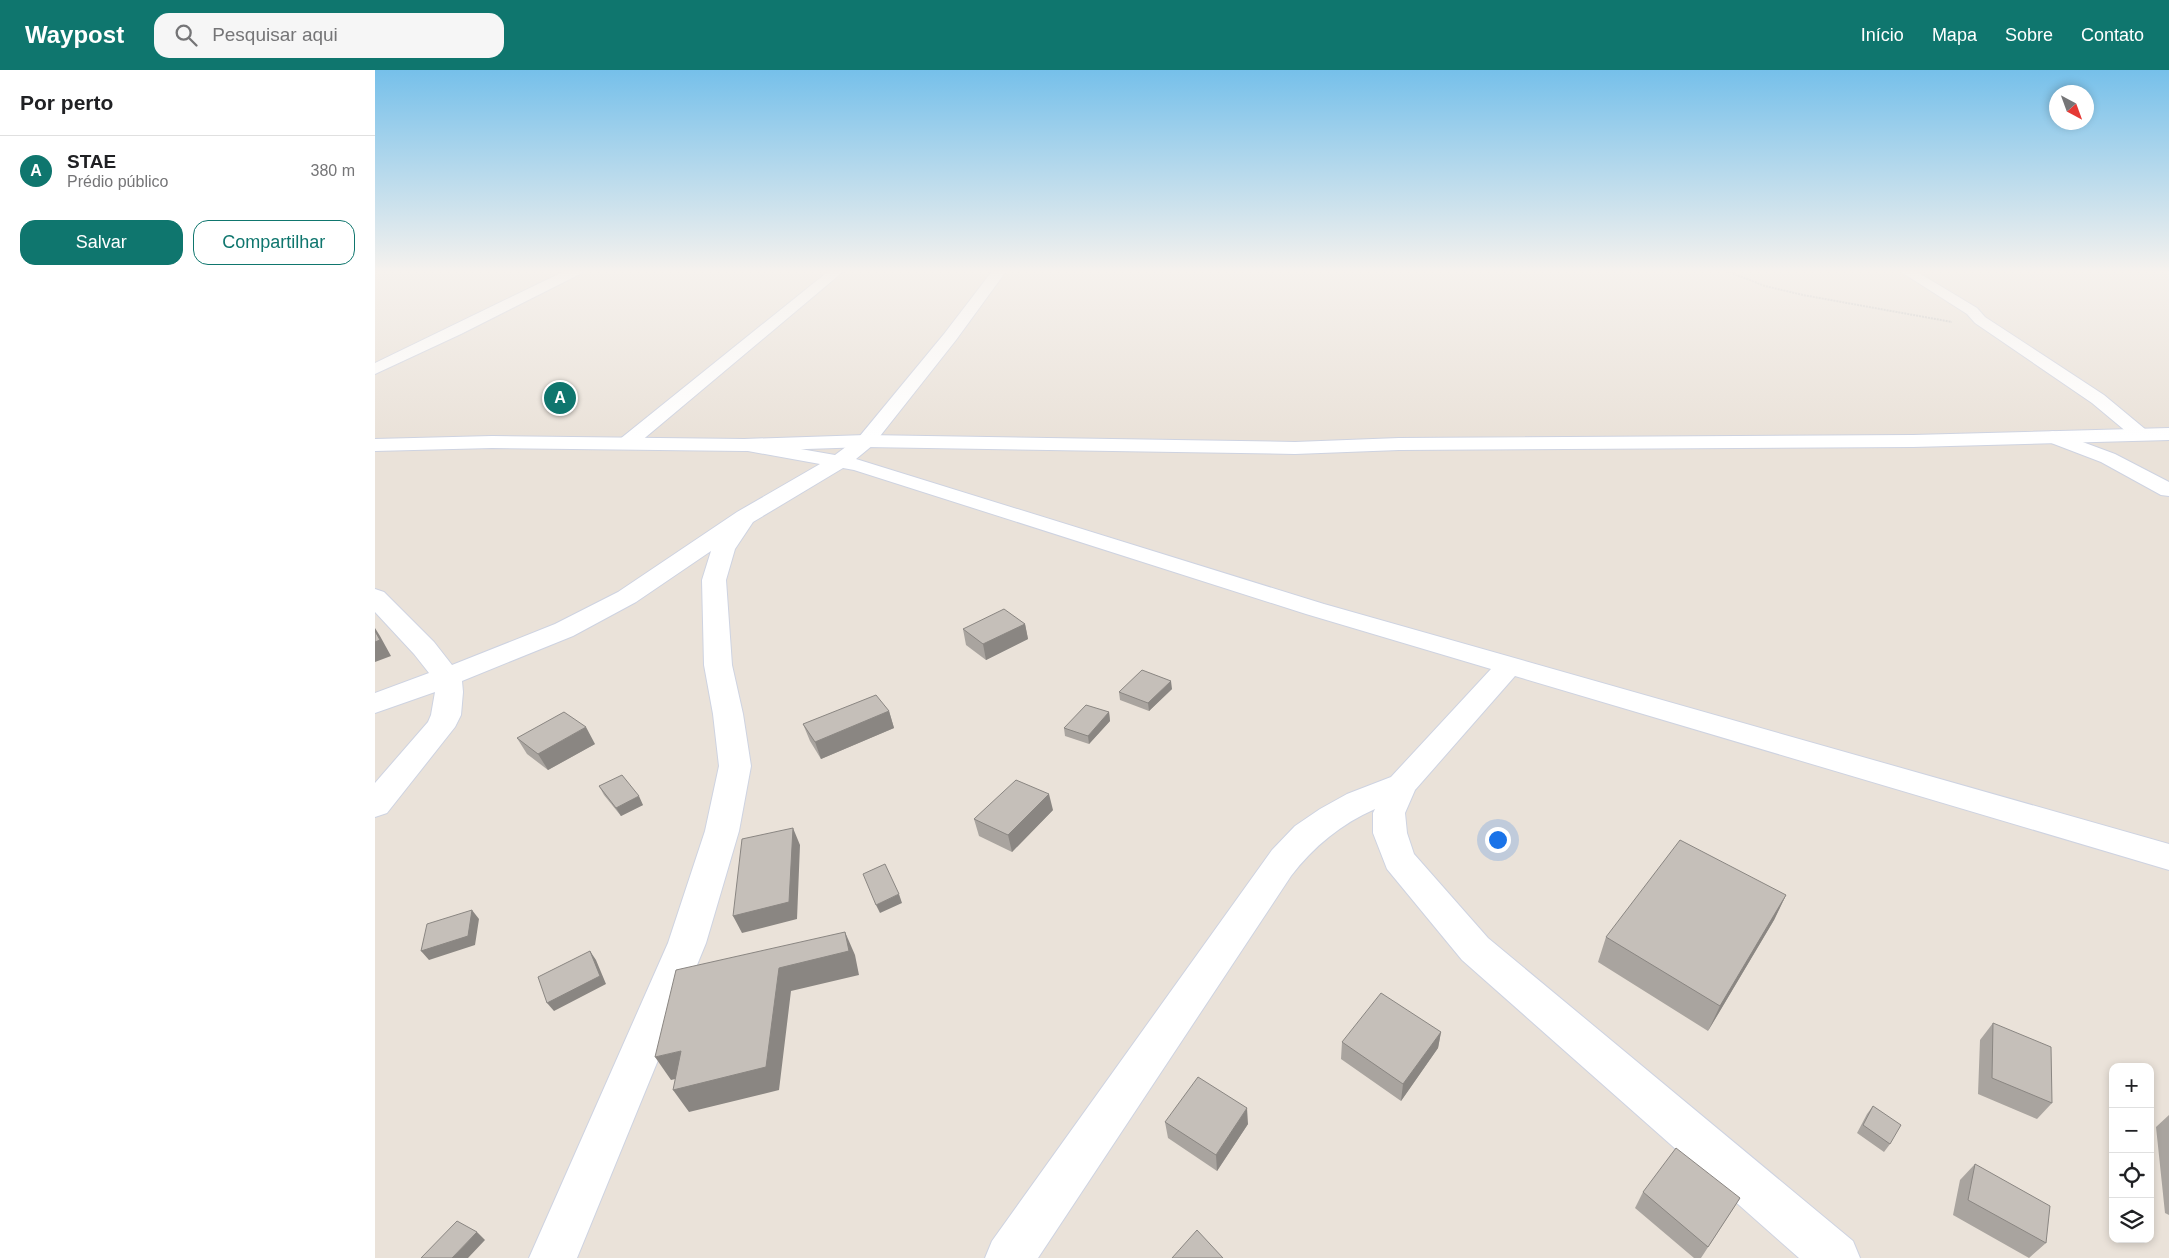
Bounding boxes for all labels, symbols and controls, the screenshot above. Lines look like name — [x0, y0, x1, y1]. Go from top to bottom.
search box — [154, 13, 504, 58]
text: Waypost — [25, 21, 124, 48]
icon: search — [172, 21, 200, 49]
text: Pesquisar aqui — [212, 24, 338, 45]
text: Início — [1861, 25, 1904, 45]
text: Mapa — [1932, 25, 1977, 45]
text: Sobre — [2005, 25, 2053, 45]
text: Contato — [2081, 25, 2144, 45]
north arrow — [2049, 85, 2094, 130]
text: Por perto — [20, 91, 113, 114]
text: STAE — [67, 151, 116, 172]
text: A — [30, 162, 42, 179]
text: 380 m — [311, 162, 355, 179]
text: Prédio público — [67, 173, 168, 190]
button: Salvar — [20, 220, 183, 265]
button: Compartilhar — [193, 220, 355, 265]
pin: A — [544, 379, 576, 417]
your location — [1485, 827, 1511, 853]
map controls — [2109, 1063, 2154, 1243]
button: + — [2109, 1063, 2154, 1108]
button: − — [2109, 1108, 2154, 1153]
button: locate — [2109, 1153, 2154, 1198]
button: layers — [2109, 1198, 2154, 1243]

